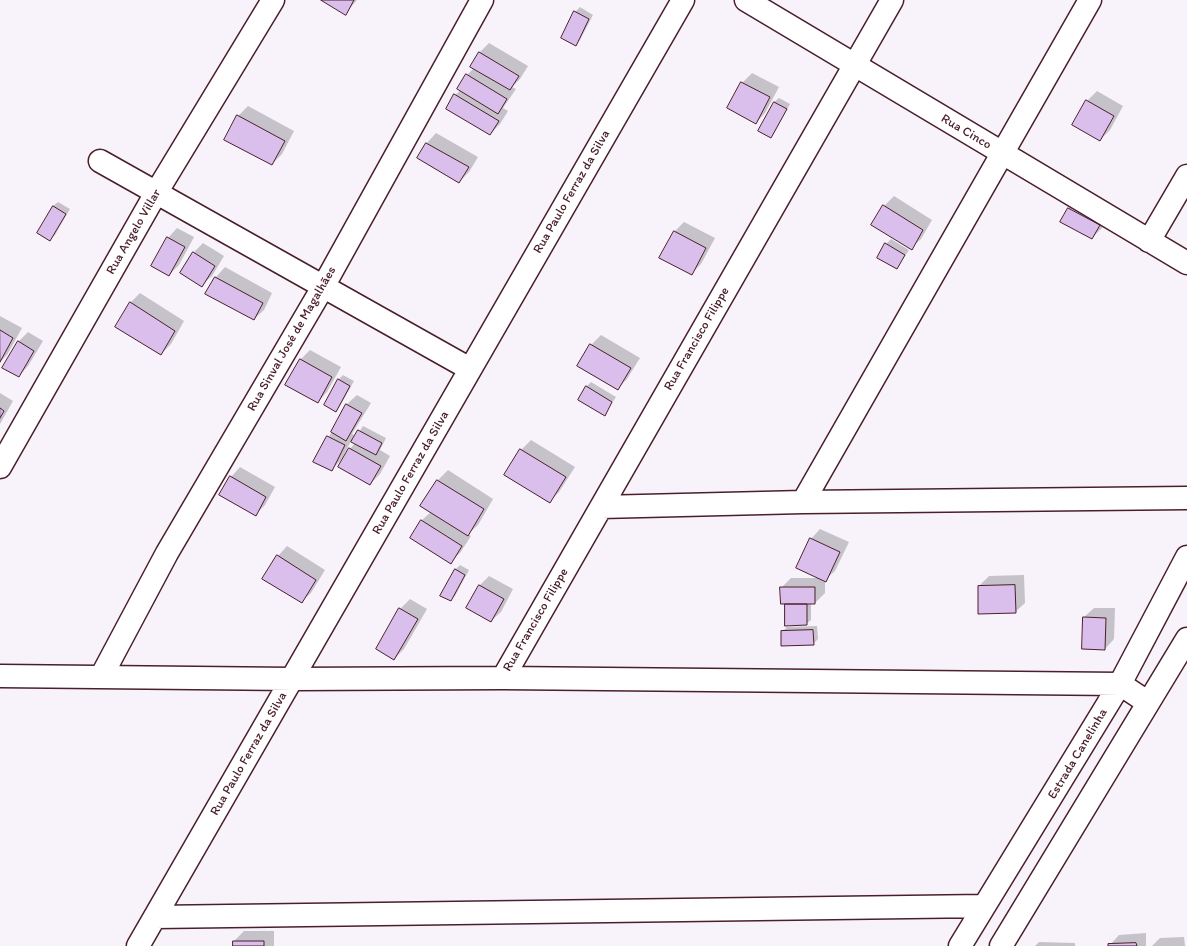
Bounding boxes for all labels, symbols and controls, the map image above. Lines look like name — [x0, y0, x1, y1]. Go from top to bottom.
street label: Rua Cinco — [938, 111, 994, 153]
street label: Rua Paulo Ferraz da Silva — [530, 128, 614, 256]
street label: Rua Angelo Villar — [103, 187, 165, 277]
street label: Rua Sinval José de Magalhães — [244, 264, 340, 414]
street label: Rua Francisco Filippe — [661, 284, 733, 394]
street label: Rua Paulo Ferraz da Silva — [369, 409, 453, 537]
street label: Rua Francisco Filippe — [500, 565, 572, 675]
street label: Rua Paulo Ferraz da Silva — [207, 690, 291, 818]
street label: Estrada Canelinha — [1045, 706, 1111, 802]

